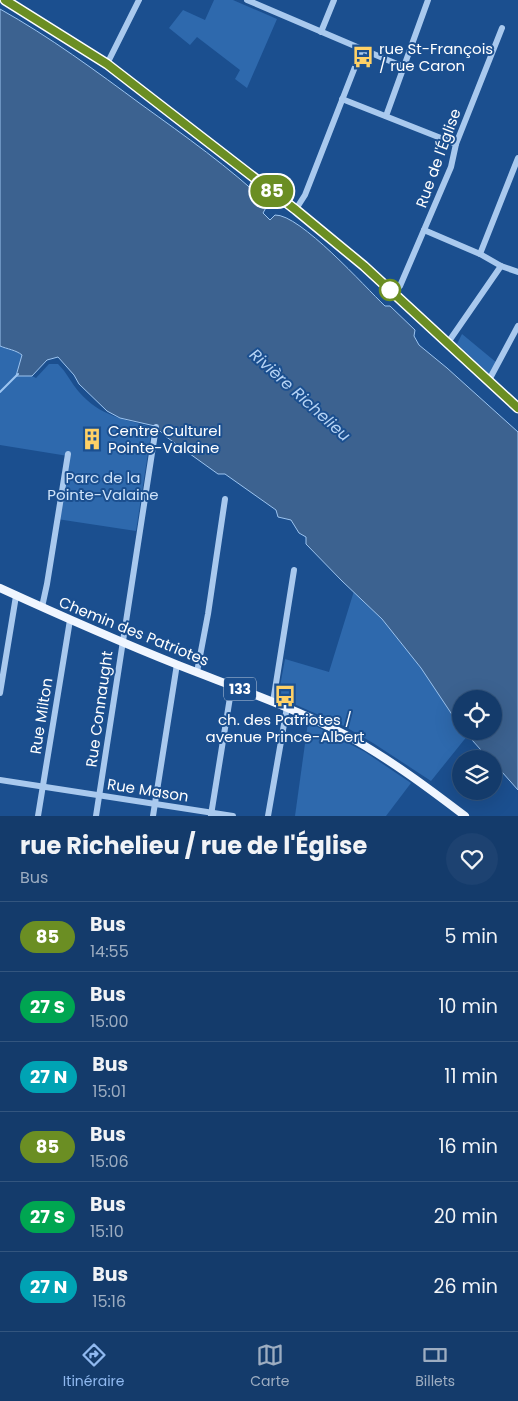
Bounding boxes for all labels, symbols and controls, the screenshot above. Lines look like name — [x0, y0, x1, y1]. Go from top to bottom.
place label: rue St-François / rue Caron — [379, 38, 493, 76]
bus stop icon: rue St-François / rue Caron — [350, 44, 376, 70]
street label: Rue de l'Église — [410, 106, 466, 210]
line badge: 85 — [250, 175, 294, 207]
text: 85 — [260, 178, 284, 203]
unlabelled marker — [379, 279, 401, 301]
water label: Rivière Richelieu — [244, 343, 356, 447]
place label: Centre Culturel Pointe-Valaine — [108, 420, 221, 458]
building icon: Centre Culturel Pointe-Valaine — [79, 426, 105, 452]
park label: Parc de la Pointe-Valaine — [47, 467, 159, 505]
street label: Chemin des Patriotes — [56, 591, 212, 671]
street label: Rue Connaught — [80, 649, 118, 769]
street label: Rue Milton — [25, 676, 57, 756]
road number: 133 — [224, 678, 256, 701]
bus stop icon: ch. des Patriotes / avenue Prince-Albert — [272, 683, 298, 709]
map controls — [452, 690, 502, 800]
button: locate — [452, 690, 502, 740]
place label: ch. des Patriotes / avenue Prince-Albert — [206, 709, 364, 747]
button: layers — [452, 750, 502, 800]
street label: Rue Mason — [106, 773, 190, 807]
text: rue Richelieu / rue de l'Église — [20, 829, 367, 862]
button: heart — [446, 833, 498, 885]
text: Bus — [20, 866, 48, 889]
text: Bus — [90, 911, 126, 938]
text: 5 min — [445, 923, 498, 950]
text: 85 — [36, 924, 59, 949]
text: 14:55 — [90, 940, 129, 963]
text: Bus — [90, 981, 126, 1008]
text: 10 min — [439, 993, 498, 1020]
text: 27 S — [30, 994, 65, 1019]
text: 15:00 — [90, 1010, 129, 1033]
text: Bus — [92, 1051, 128, 1078]
text: 11 min — [444, 1063, 498, 1090]
text: 27 N — [30, 1064, 67, 1089]
text: 15:01 — [92, 1080, 126, 1103]
text: Bus — [90, 1121, 126, 1148]
text: 16 min — [438, 1133, 498, 1160]
text: 85 — [36, 1134, 59, 1159]
text: 15:06 — [90, 1150, 129, 1173]
text: Bus — [90, 1191, 126, 1218]
text: 20 min — [434, 1203, 498, 1230]
text: 27 S — [30, 1204, 65, 1229]
text: 15:10 — [90, 1220, 124, 1243]
text: Bus — [92, 1261, 128, 1288]
text: 26 min — [434, 1273, 498, 1300]
text: 27 N — [30, 1274, 67, 1299]
text: 15:16 — [92, 1290, 126, 1313]
tab: Itinéraire — [63, 1341, 125, 1392]
tab: Carte — [250, 1341, 289, 1392]
tab: Billets — [415, 1341, 455, 1392]

